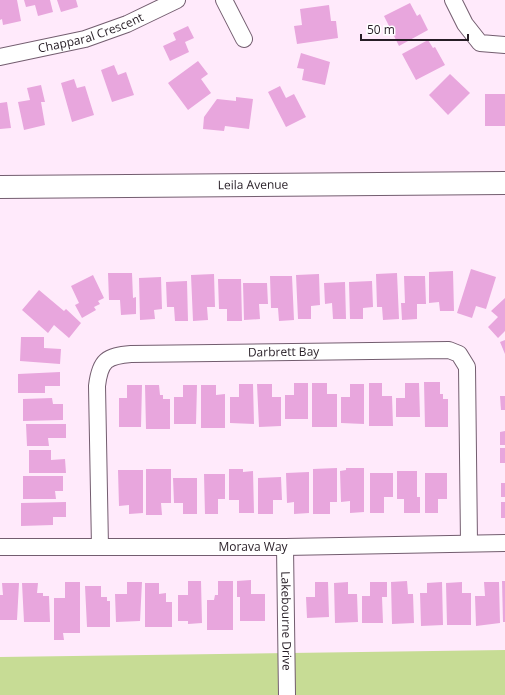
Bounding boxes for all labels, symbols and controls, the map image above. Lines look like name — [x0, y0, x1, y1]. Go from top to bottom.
street label: Chapparal Crescent — [36, 8, 146, 57]
scale bar — [361, 16, 468, 42]
text: 50 m — [367, 21, 395, 38]
street label: Leila Avenue — [218, 176, 289, 193]
street label: Darbrett Bay — [248, 343, 320, 361]
street label: Morava Way — [218, 538, 289, 555]
street label: Lakebourne Drive — [277, 571, 296, 671]

